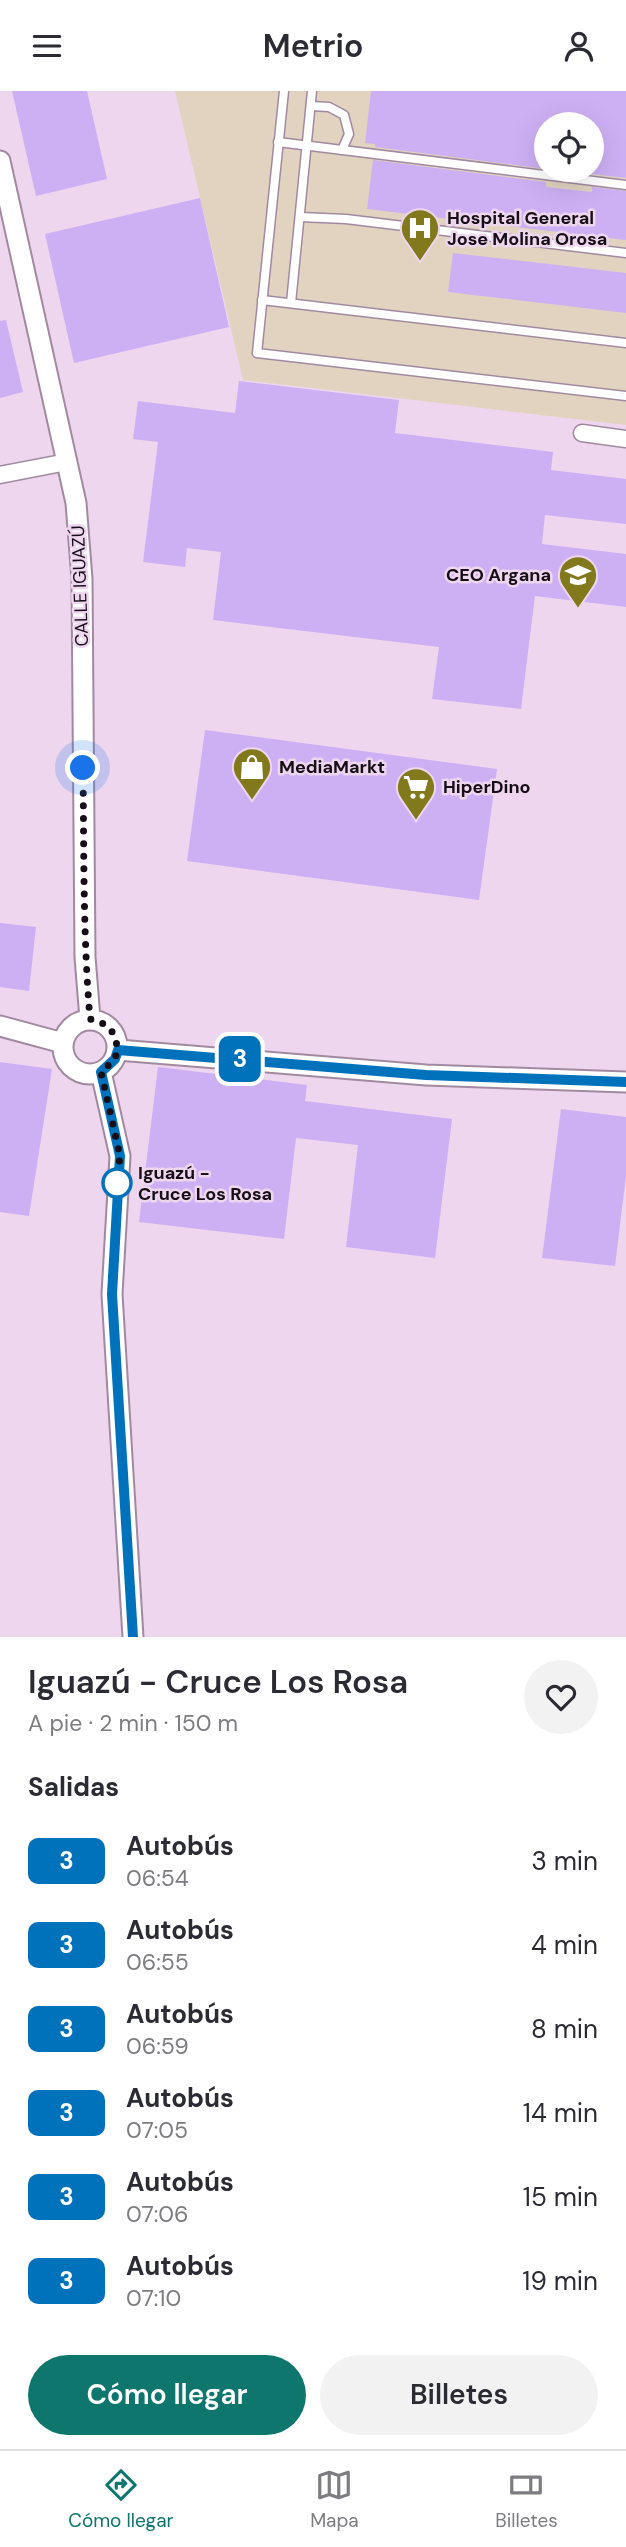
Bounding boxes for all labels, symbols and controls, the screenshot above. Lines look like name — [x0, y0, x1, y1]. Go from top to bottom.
text: Metrio — [263, 25, 363, 67]
icon: menu — [28, 27, 66, 65]
icon: person — [560, 27, 598, 65]
map controls — [534, 112, 604, 182]
button: locate — [534, 112, 604, 182]
place label: Hospital General Jose Molina Orosa — [447, 206, 607, 251]
hospital icon: Hospital General Jose Molina Orosa — [399, 207, 441, 262]
street label: CALLE IGUAZÚ — [66, 525, 94, 647]
school or university icon: CEO Argana — [557, 554, 599, 609]
place label: CEO Argana — [446, 563, 551, 587]
shop icon: MediaMarkt — [231, 746, 273, 801]
your location — [65, 750, 100, 785]
place label: MediaMarkt — [279, 755, 385, 779]
supermarket icon: HiperDino — [395, 766, 437, 821]
place label: HiperDino — [443, 775, 531, 799]
line badge: 3 — [217, 1036, 263, 1082]
text: 3 — [233, 1043, 247, 1074]
place label: Iguazú - Cruce Los Rosa — [138, 1161, 272, 1206]
marker: Iguazú - Cruce Los Rosa — [102, 1168, 132, 1198]
text: Iguazú - Cruce Los Rosa — [28, 1660, 408, 1703]
button: heart — [524, 1660, 598, 1734]
text: A pie · 2 min · 150 m — [28, 1708, 238, 1738]
text: Salidas — [28, 1770, 119, 1804]
text: Autobús — [126, 1829, 234, 1863]
text: 3 min — [531, 1844, 598, 1878]
text: 3 — [59, 1845, 74, 1876]
text: 06:54 — [126, 1863, 189, 1893]
text: Autobús — [126, 1913, 234, 1947]
text: 4 min — [531, 1928, 598, 1962]
text: 3 — [59, 1929, 74, 1960]
text: 06:55 — [126, 1947, 189, 1977]
text: Autobús — [126, 1997, 234, 2031]
text: 8 min — [531, 2012, 598, 2046]
text: 3 — [59, 2013, 74, 2044]
text: 06:59 — [126, 2031, 189, 2061]
text: Autobús — [126, 2081, 234, 2115]
text: 14 min — [523, 2096, 598, 2130]
text: 3 — [59, 2097, 74, 2128]
text: 07:05 — [126, 2115, 188, 2145]
text: Autobús — [126, 2165, 234, 2199]
text: 15 min — [523, 2180, 598, 2214]
text: 3 — [59, 2181, 74, 2212]
text: 07:06 — [126, 2199, 189, 2229]
text: Autobús — [126, 2249, 234, 2283]
text: 19 min — [522, 2264, 598, 2298]
text: 3 — [59, 2265, 74, 2296]
text: 07:10 — [126, 2283, 181, 2313]
button: Cómo llegar — [28, 2355, 306, 2435]
button: Billetes — [320, 2355, 598, 2435]
tab: Cómo llegar — [68, 2466, 174, 2533]
tab: Mapa — [310, 2466, 359, 2533]
tab: Billetes — [495, 2466, 558, 2533]

